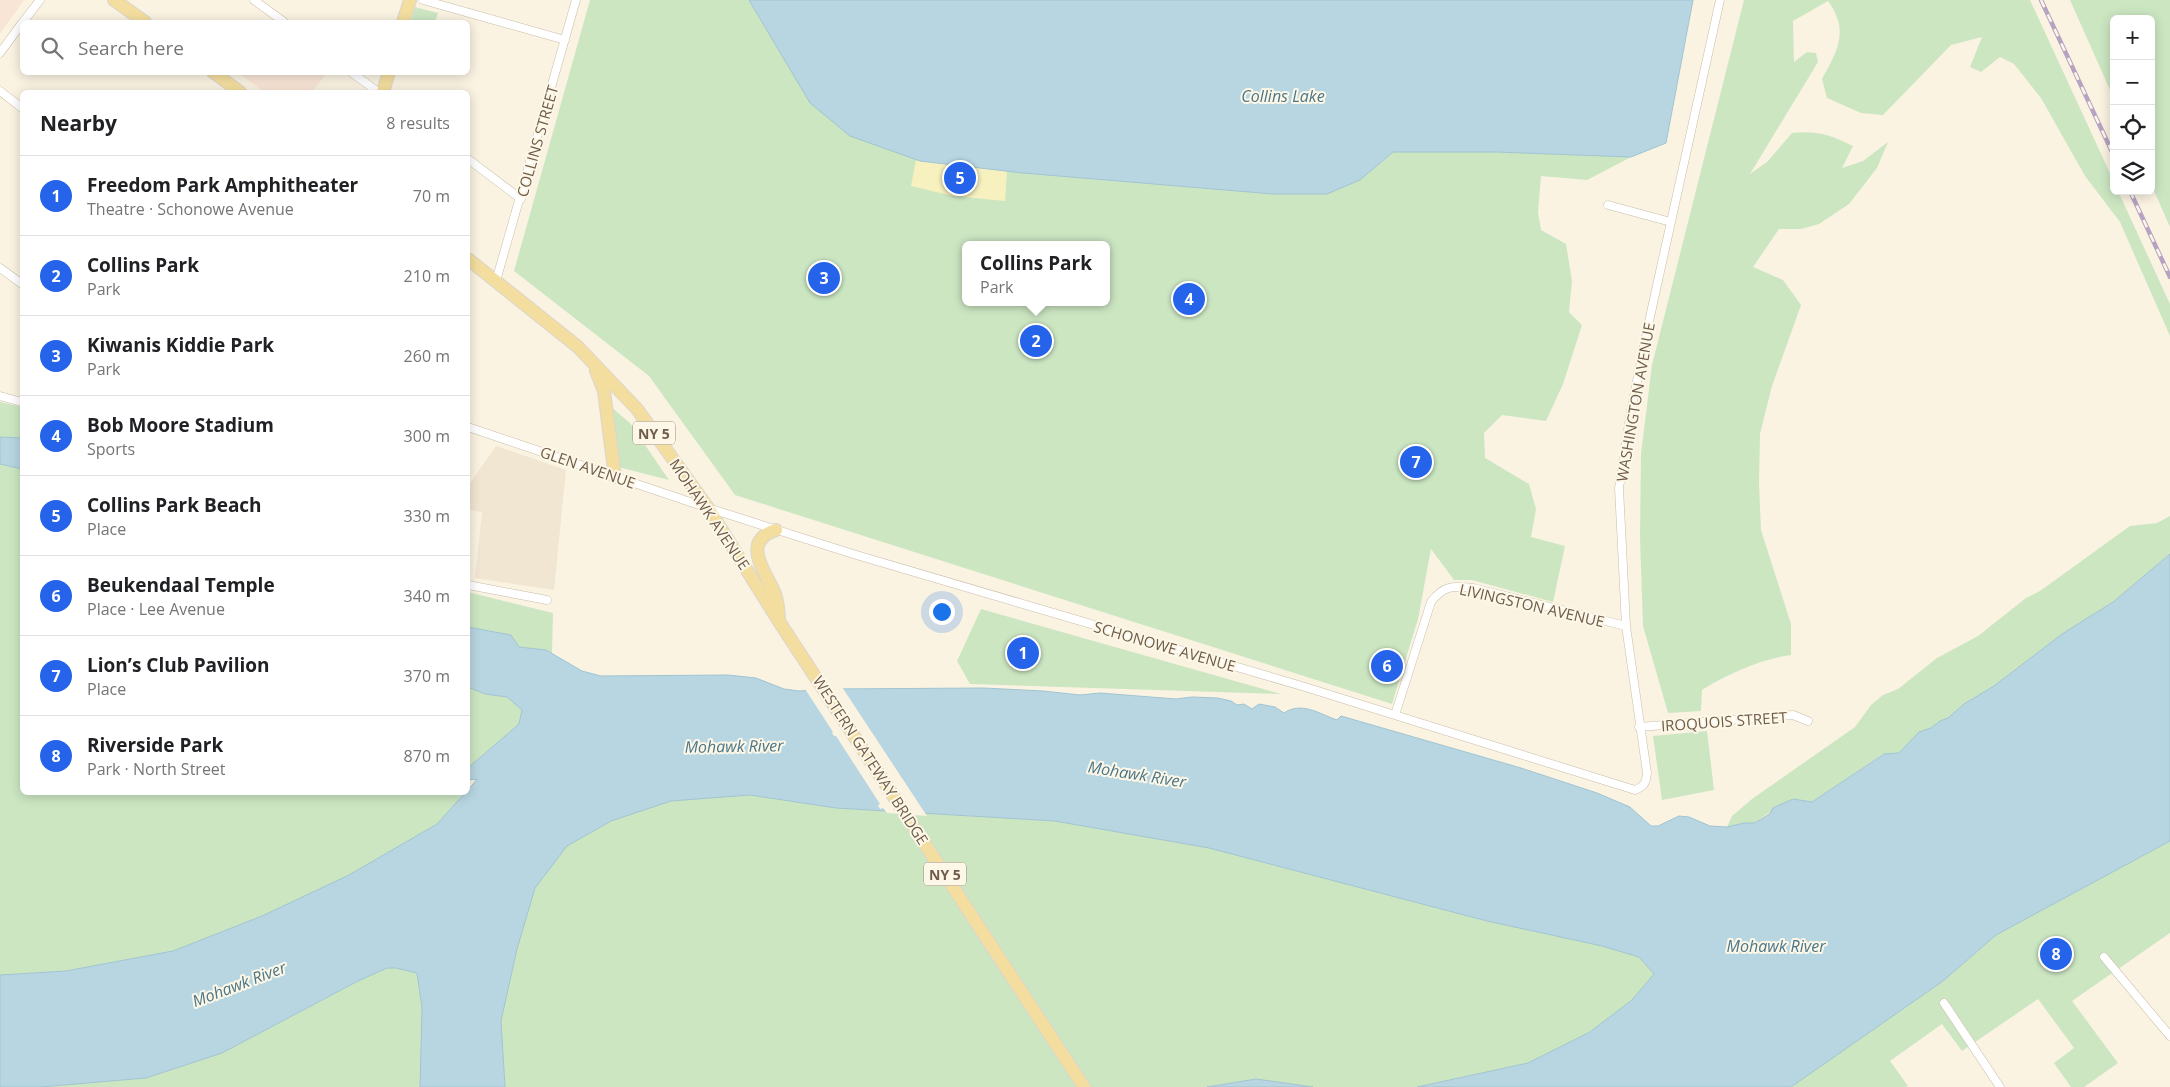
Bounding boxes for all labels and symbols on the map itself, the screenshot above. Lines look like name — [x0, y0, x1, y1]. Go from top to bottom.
street label: COLLINS STREET — [512, 82, 563, 199]
water label: Collins Lake — [1241, 85, 1325, 107]
pin: 5 — [944, 159, 976, 197]
pin: 3 — [808, 259, 840, 297]
pin: 4 — [1173, 280, 1205, 318]
street label: WASHINGTON AVENUE — [1611, 321, 1659, 483]
pin: 2 — [1020, 322, 1052, 360]
road number: NY 5 — [633, 422, 675, 444]
street label: GLEN AVENUE — [538, 441, 638, 493]
pin: 7 — [1400, 443, 1432, 481]
street label: MOHAWK AVENUE — [665, 455, 755, 573]
street label: LIVINGSTON AVENUE — [1458, 579, 1606, 631]
your location — [929, 599, 955, 625]
street label: SCHONOWE AVENUE — [1092, 616, 1238, 676]
pin: 1 — [1007, 634, 1039, 672]
pin: 6 — [1371, 647, 1403, 685]
street label: WESTERN GATEWAY BRIDGE — [809, 672, 933, 848]
street label: IROQUOIS STREET — [1660, 707, 1788, 735]
water label: Mohawk River — [684, 734, 784, 758]
water label: Mohawk River — [1086, 755, 1188, 793]
road number: NY 5 — [924, 862, 966, 886]
water label: Mohawk River — [1727, 935, 1826, 957]
pin: 8 — [2040, 935, 2072, 973]
water label: Mohawk River — [189, 956, 290, 1012]

